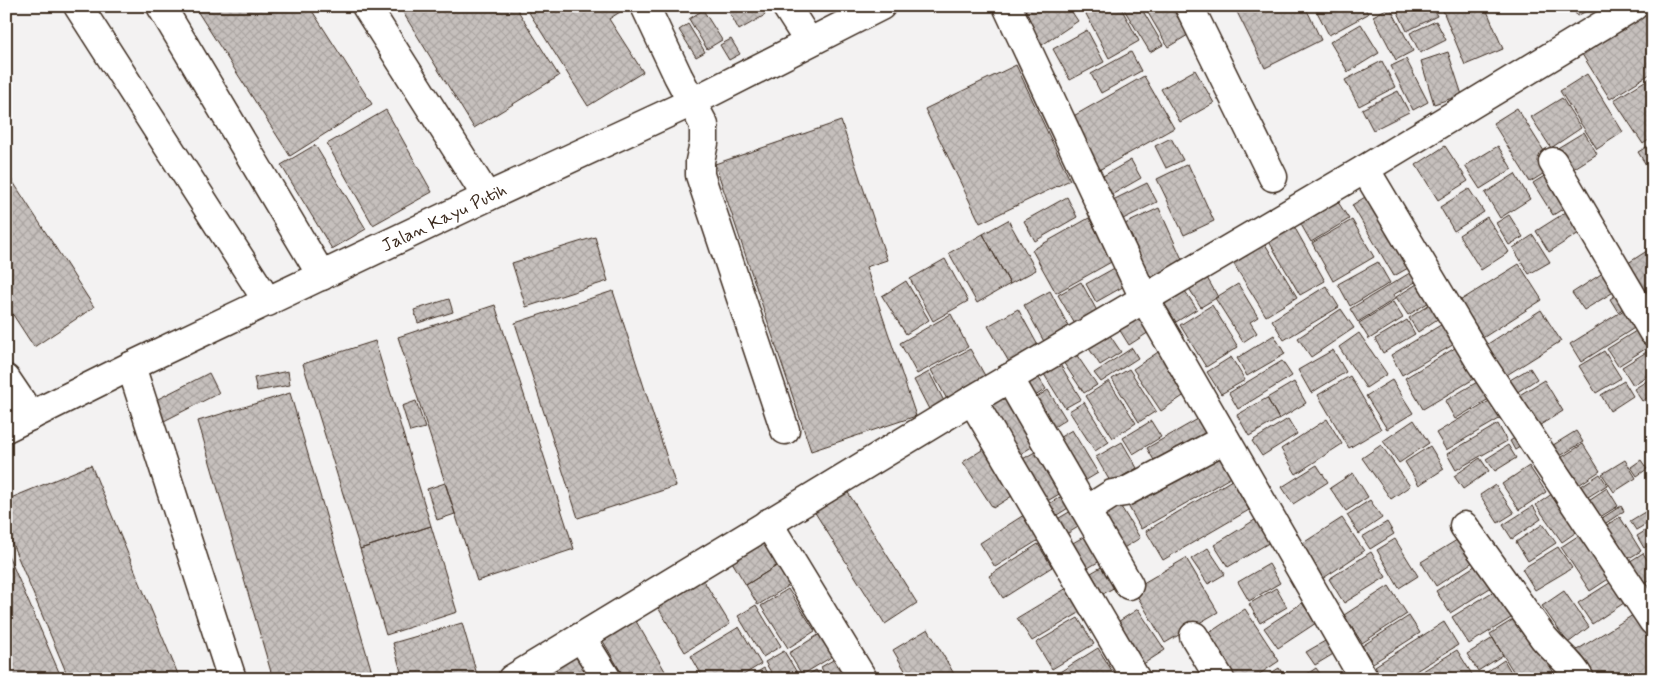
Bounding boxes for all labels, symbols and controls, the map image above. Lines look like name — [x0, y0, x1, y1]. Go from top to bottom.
street label: Jalan Kayu Putih — [378, 178, 511, 258]

